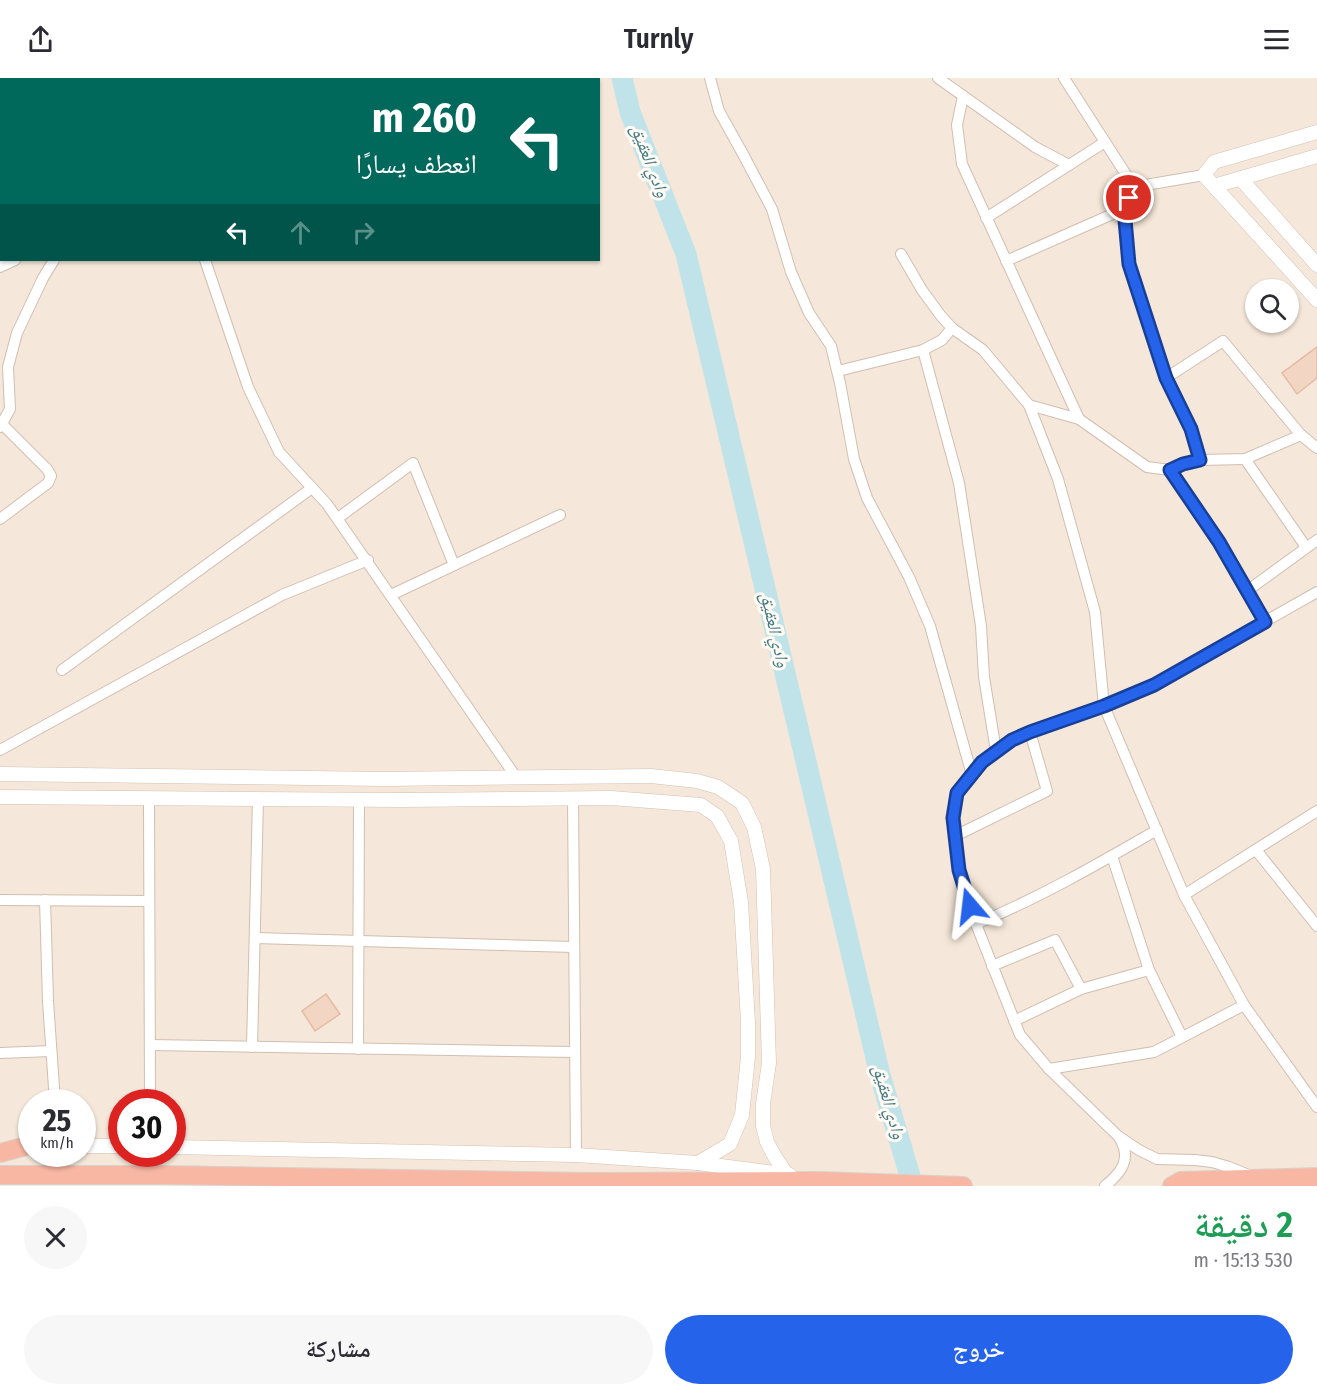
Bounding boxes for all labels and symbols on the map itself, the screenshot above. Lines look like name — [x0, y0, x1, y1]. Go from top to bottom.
water label: وادي العقيق — [623, 122, 674, 202]
pin — [1103, 172, 1154, 223]
water label: وادي العقيق — [752, 591, 794, 671]
position arrow — [938, 874, 1002, 938]
water label: وادي العقيق — [865, 1062, 910, 1143]
speed limit sign: 30 — [108, 1089, 186, 1167]

